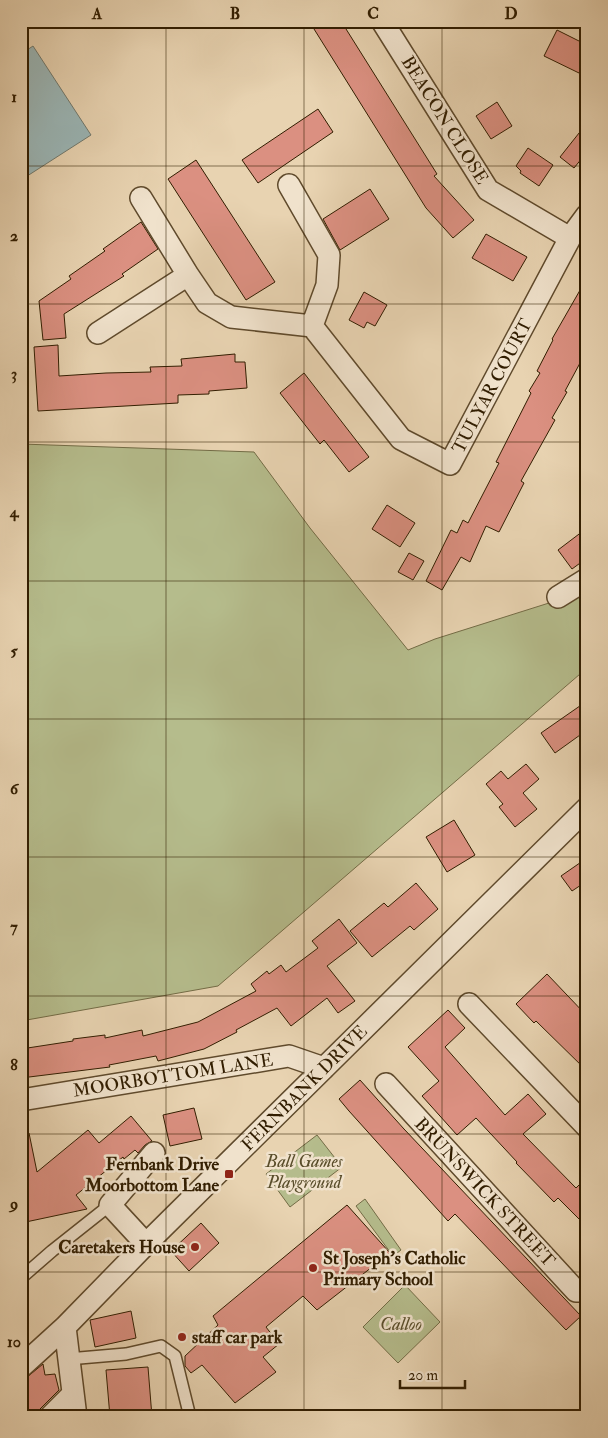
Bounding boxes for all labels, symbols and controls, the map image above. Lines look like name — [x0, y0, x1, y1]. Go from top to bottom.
text: A — [91, 4, 103, 24]
text: B — [230, 4, 240, 24]
text: C — [367, 4, 379, 24]
text: D — [504, 4, 518, 24]
street label: BEACON CLOSE — [396, 52, 493, 189]
text: 1 — [11, 87, 17, 107]
text: 2 — [10, 226, 18, 246]
street label: TULYAR COURT — [447, 314, 538, 458]
text: 3 — [11, 364, 17, 384]
text: 4 — [9, 502, 20, 522]
text: 5 — [10, 641, 18, 661]
text: 6 — [10, 779, 20, 799]
text: 7 — [10, 917, 18, 937]
street label: FERNBANK DRIVE — [236, 1020, 372, 1156]
street label: MOORBOTTOM LANE — [71, 1048, 275, 1103]
text: 8 — [10, 1055, 18, 1075]
street label: BRUNSWICK STREET — [409, 1113, 560, 1272]
park label: Ball Games Playground — [265, 1150, 343, 1194]
place label: Fernbank Drive Moorbottom Lane — [84, 1153, 219, 1197]
marker: Fernbank Drive Moorbottom Lane — [223, 1168, 235, 1180]
text: 9 — [8, 1194, 18, 1214]
place label: Caretakers House — [58, 1236, 185, 1259]
marker: Caretakers House — [189, 1241, 201, 1253]
place label: St Joseph's Catholic Primary School — [323, 1247, 466, 1291]
marker: St Joseph's Catholic Primary School — [307, 1262, 319, 1274]
park label: Calloo — [380, 1313, 422, 1336]
place label: staff car park — [192, 1326, 283, 1349]
marker: staff car park — [176, 1331, 188, 1343]
text: 10 — [7, 1332, 21, 1352]
scale bar — [400, 1358, 466, 1390]
text: 20 m — [408, 1366, 438, 1385]

